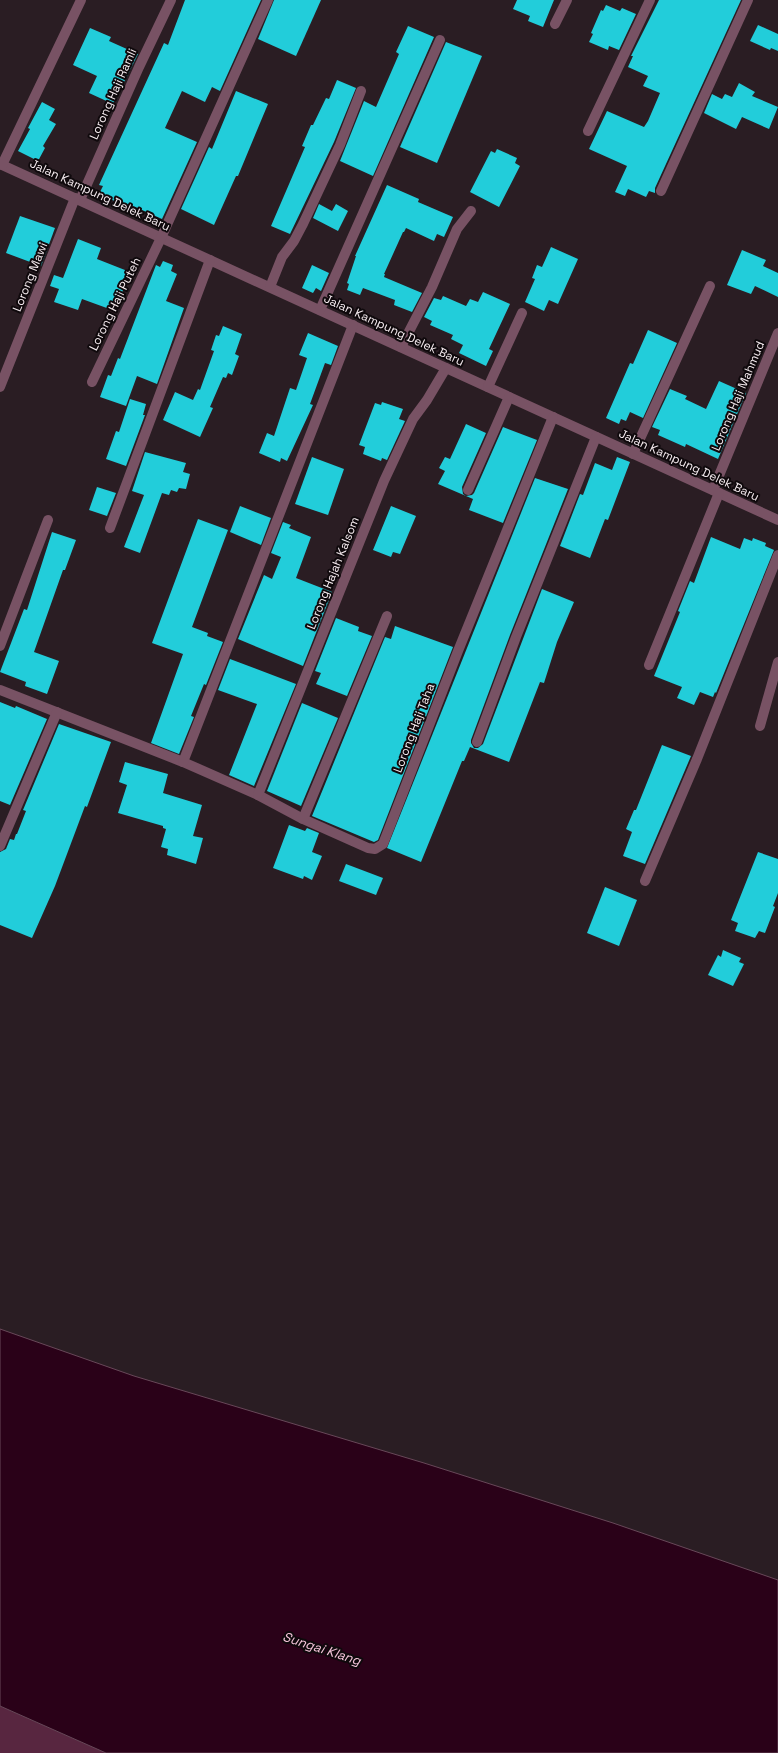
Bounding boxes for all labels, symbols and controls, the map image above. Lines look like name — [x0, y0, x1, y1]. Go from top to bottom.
street label: Lorong Haji Ramli — [86, 46, 140, 142]
street label: Jalan Kampung Delek Baru — [27, 155, 173, 235]
street label: Lorong Mawi — [9, 240, 51, 314]
street label: Lorong Haji Puteh — [85, 255, 145, 353]
street label: Jalan Kampung Delek Baru — [321, 290, 467, 370]
street label: Lorong Haji Mahmud — [708, 339, 768, 453]
street label: Jalan Kampung Delek Baru — [616, 425, 762, 505]
street label: Lorong Hajah Kalsom — [303, 514, 363, 632]
street label: Lorong Haji Taha — [390, 681, 438, 775]
water label: Sungai Klang — [281, 1628, 364, 1669]

